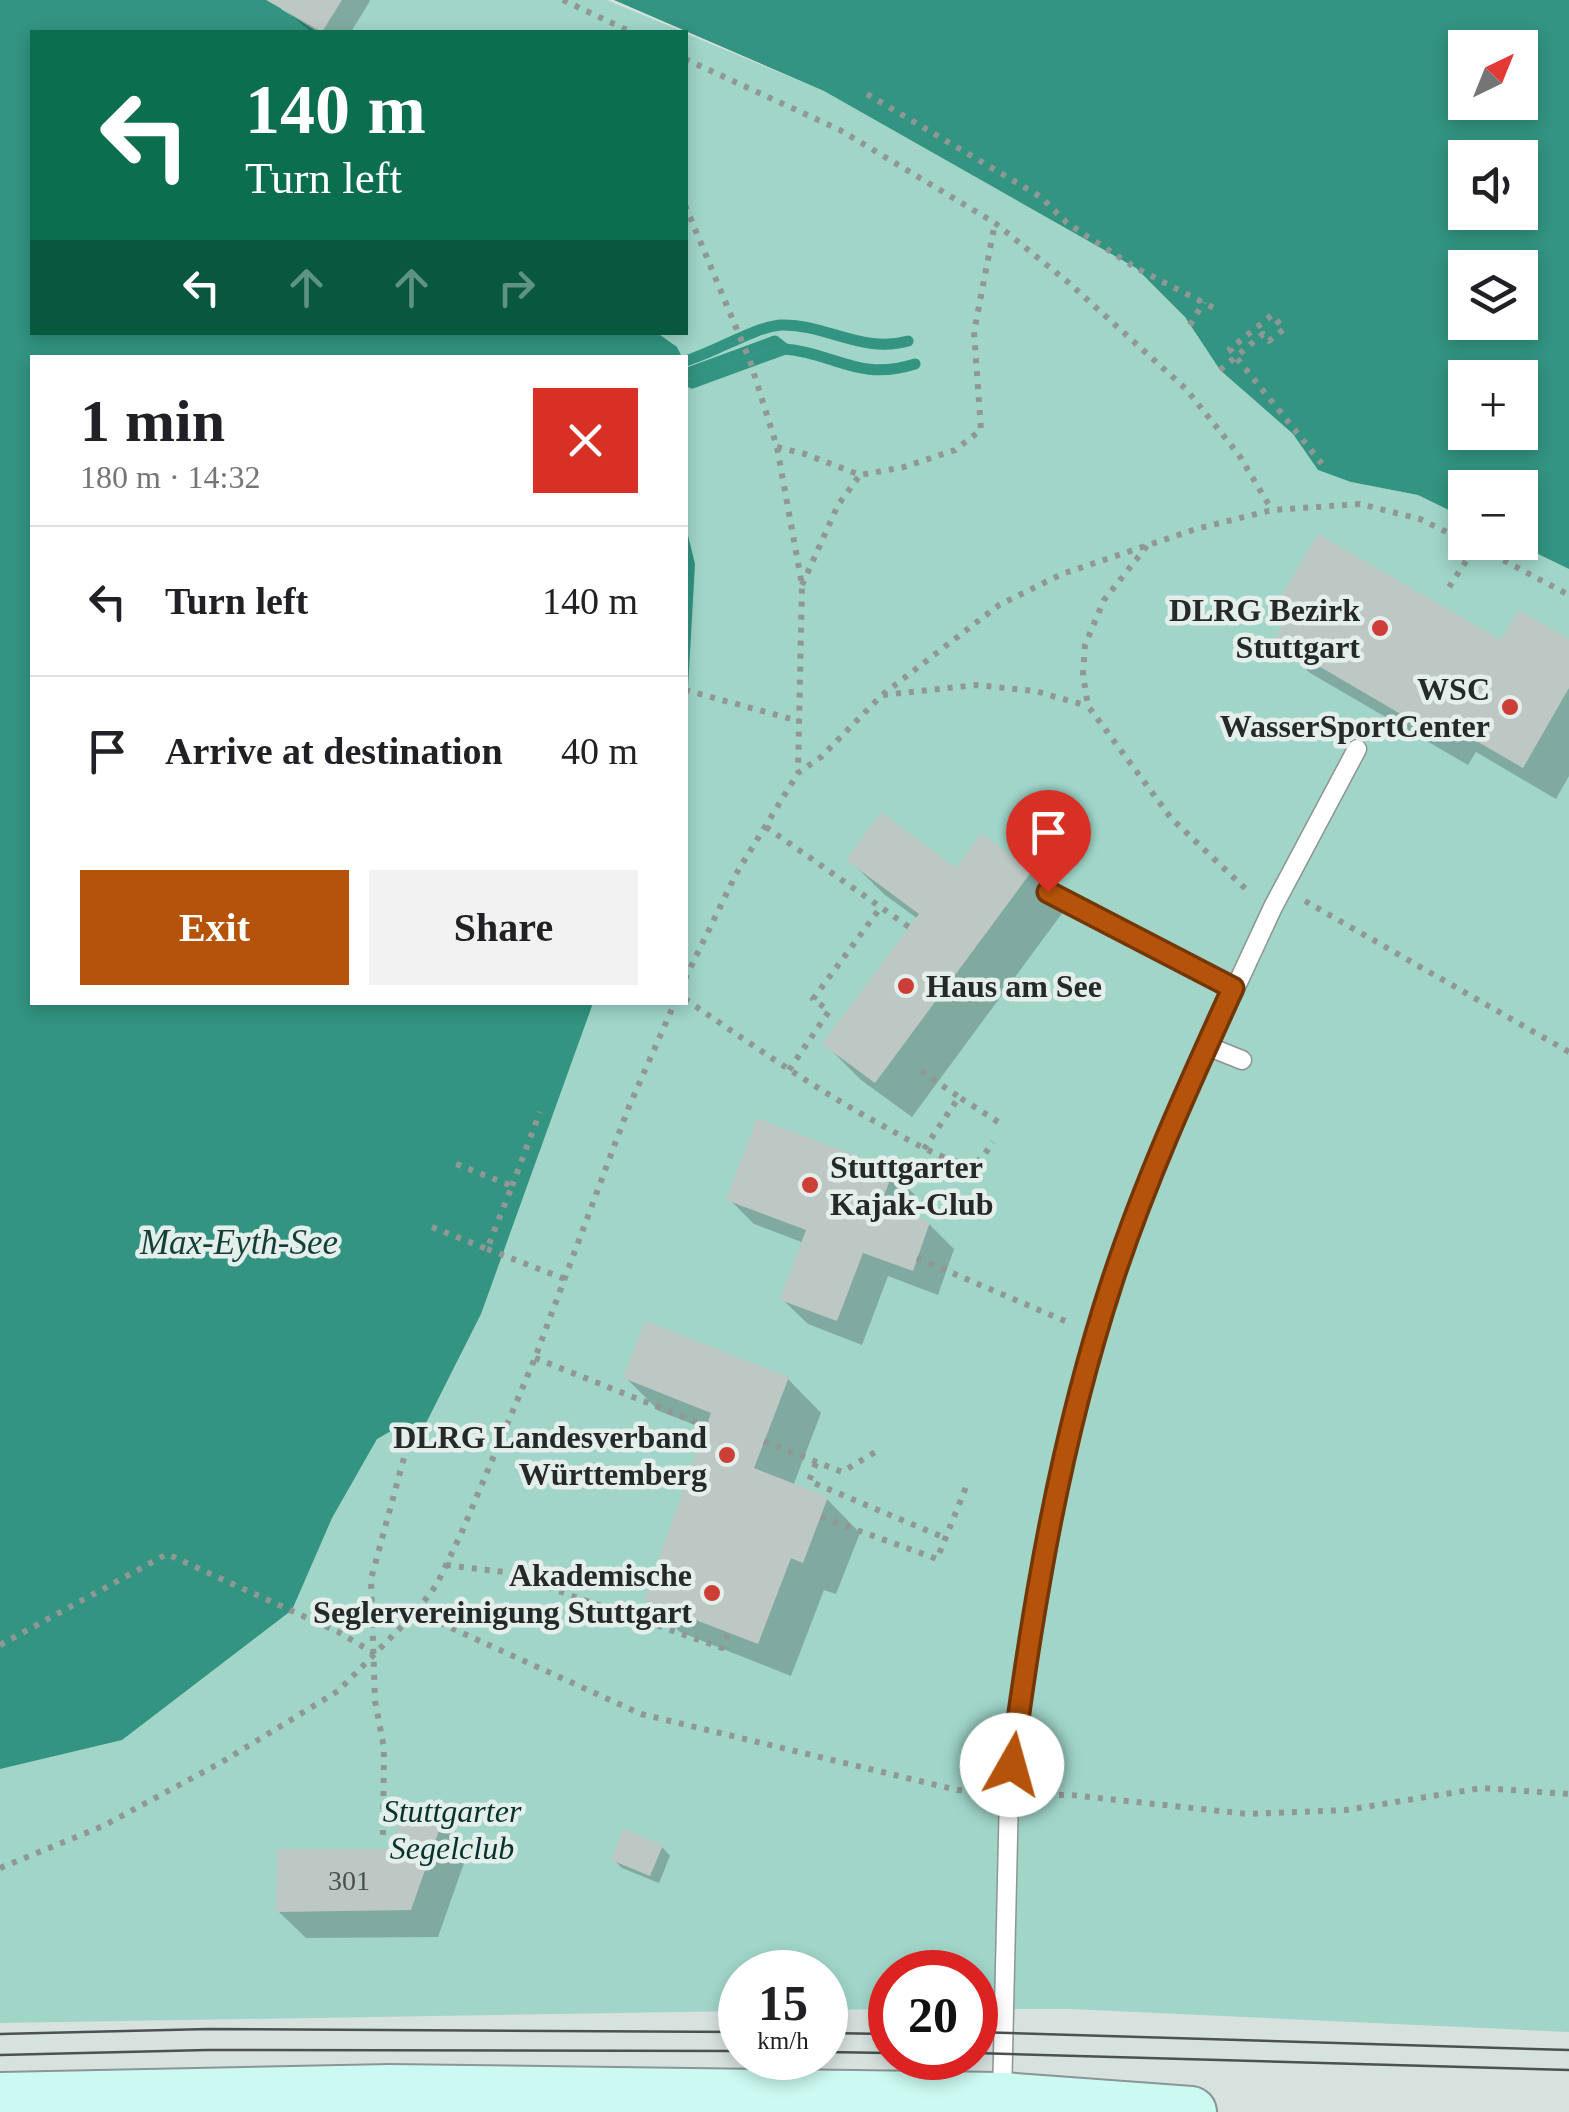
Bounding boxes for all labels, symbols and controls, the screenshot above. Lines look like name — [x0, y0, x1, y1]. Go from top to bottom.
north arrow — [1448, 30, 1538, 120]
map controls — [1448, 30, 1538, 560]
icon: left — [80, 70, 210, 200]
text: 140 m — [245, 71, 426, 148]
button: sound — [1448, 140, 1538, 230]
text: Turn left — [245, 153, 402, 203]
button: layers — [1448, 250, 1538, 340]
icon: left — [174, 260, 229, 315]
icon: ahead — [279, 260, 334, 315]
icon: ahead — [384, 260, 439, 315]
icon: right — [489, 260, 544, 315]
button: + — [1448, 360, 1538, 450]
text: 1 min — [80, 388, 225, 454]
button: close — [533, 388, 638, 493]
text: 180 m · 14:32 — [80, 459, 260, 495]
button: − — [1448, 470, 1538, 560]
icon: left — [80, 574, 135, 629]
text: Turn left — [165, 580, 308, 622]
text: 140 m — [542, 580, 638, 622]
place label: DLRG Bezirk Stuttgart — [1169, 592, 1360, 665]
marker: DLRG Bezirk Stuttgart — [1369, 617, 1391, 639]
place label: WSC WasserSportCenter — [1220, 671, 1490, 744]
marker: WSC WasserSportCenter — [1499, 696, 1521, 718]
icon: arrive — [80, 724, 135, 779]
text: Arrive at destination — [165, 730, 503, 772]
text: 40 m — [561, 730, 638, 772]
pin — [1006, 790, 1091, 893]
icon: arrive — [1021, 805, 1076, 860]
button: Exit — [80, 870, 349, 985]
button: Share — [369, 870, 638, 985]
place label: Haus am See — [926, 968, 1102, 1004]
marker: Haus am See — [895, 975, 917, 997]
place label: Stuttgarter Kajak-Club — [830, 1149, 994, 1222]
marker: Stuttgarter Kajak-Club — [799, 1174, 821, 1196]
water label: Max-Eyth-See — [139, 1223, 338, 1262]
place label: DLRG Landesverband Württemberg — [393, 1419, 707, 1492]
marker: DLRG Landesverband Württemberg — [716, 1444, 738, 1466]
place label: Akademische Seglervereinigung Stuttgart — [313, 1557, 692, 1630]
marker: Akademische Seglervereinigung Stuttgart — [701, 1582, 723, 1604]
position arrow — [960, 1713, 1064, 1817]
park label: Stuttgarter Segelclub — [383, 1793, 522, 1866]
house number: 301 — [328, 1865, 370, 1896]
speed limit sign: 20 — [868, 1950, 998, 2080]
text: 15 — [758, 1975, 808, 2031]
text: km/h — [757, 2027, 809, 2054]

